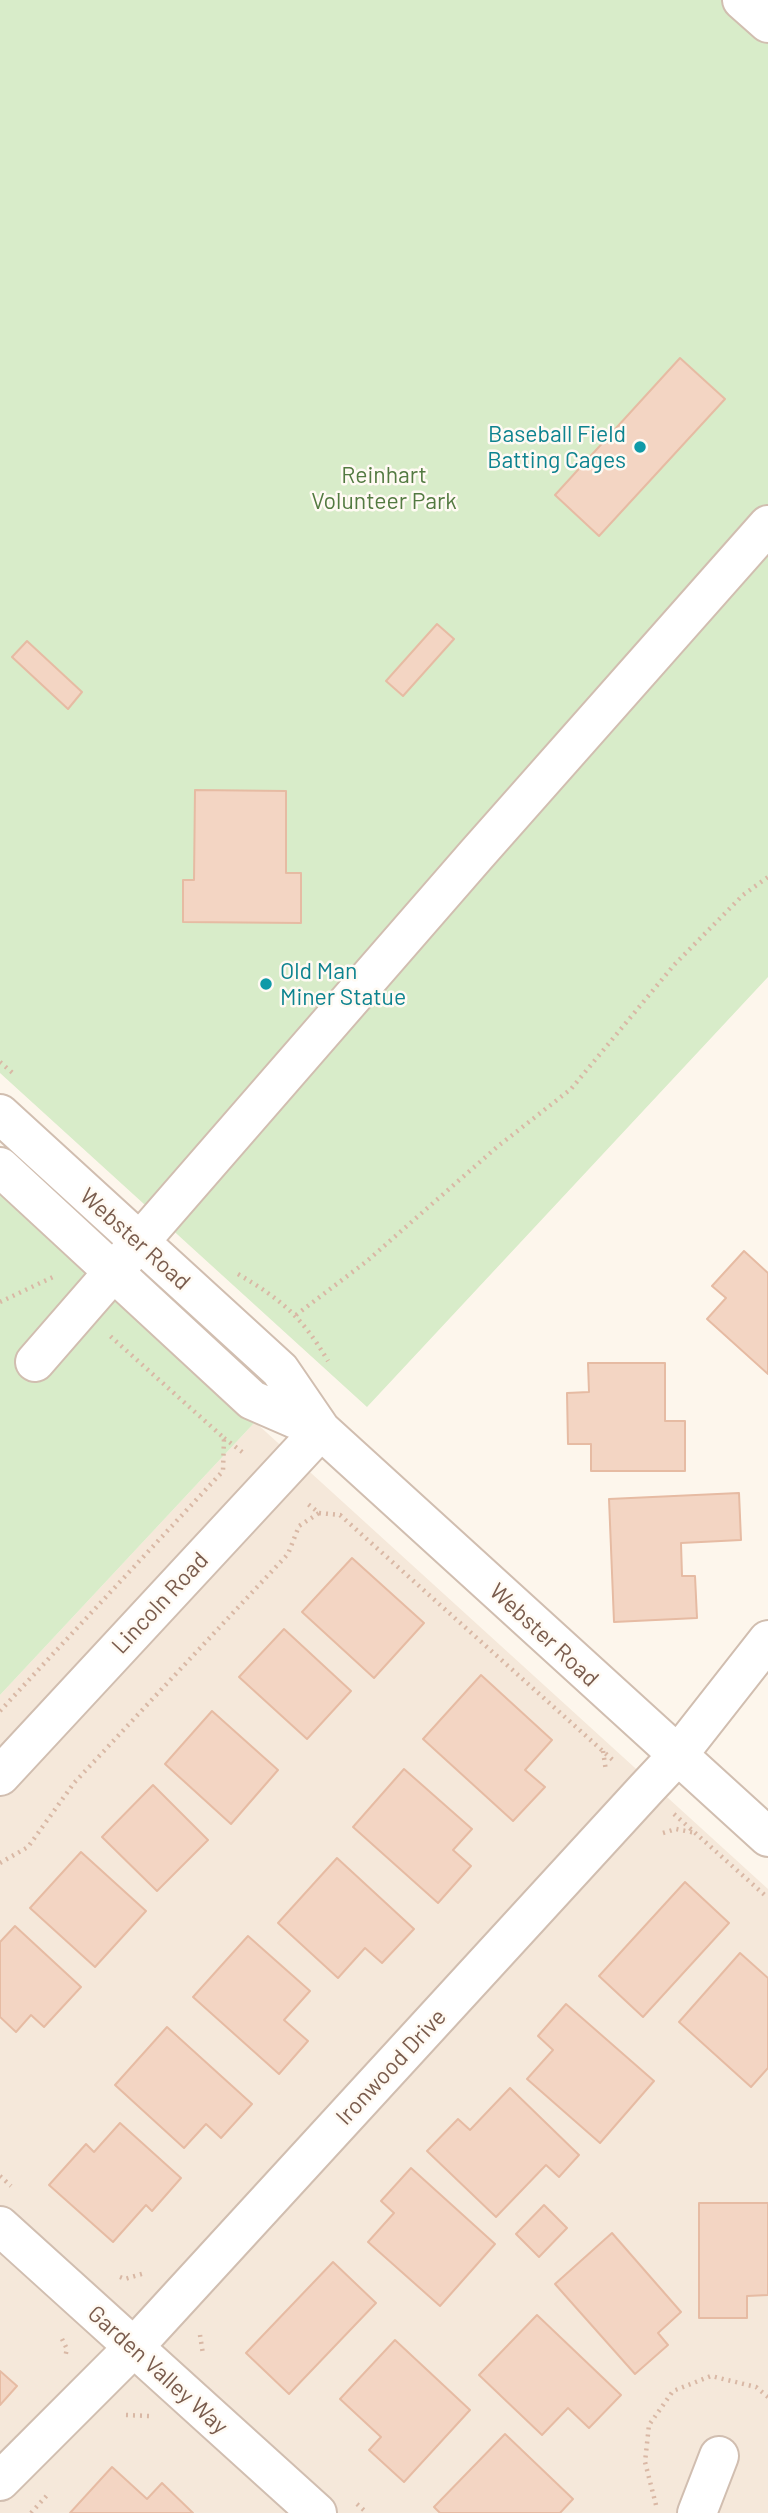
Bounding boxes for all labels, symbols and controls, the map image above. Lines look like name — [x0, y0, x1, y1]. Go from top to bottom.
place label: Baseball Field Batting Cages — [487, 420, 626, 474]
marker: Baseball Field Batting Cages — [632, 439, 648, 455]
park label: Reinhart Volunteer Park — [311, 461, 457, 515]
place label: Old Man Miner Statue — [280, 957, 406, 1011]
marker: Old Man Miner Statue — [258, 976, 274, 992]
street label: Webster Road — [74, 1182, 196, 1296]
street label: Lincoln Road — [106, 1547, 214, 1659]
street label: Webster Road — [484, 1577, 604, 1693]
street label: Ironwood Drive — [330, 2003, 452, 2131]
street label: Garden Valley Way — [82, 2300, 234, 2440]

